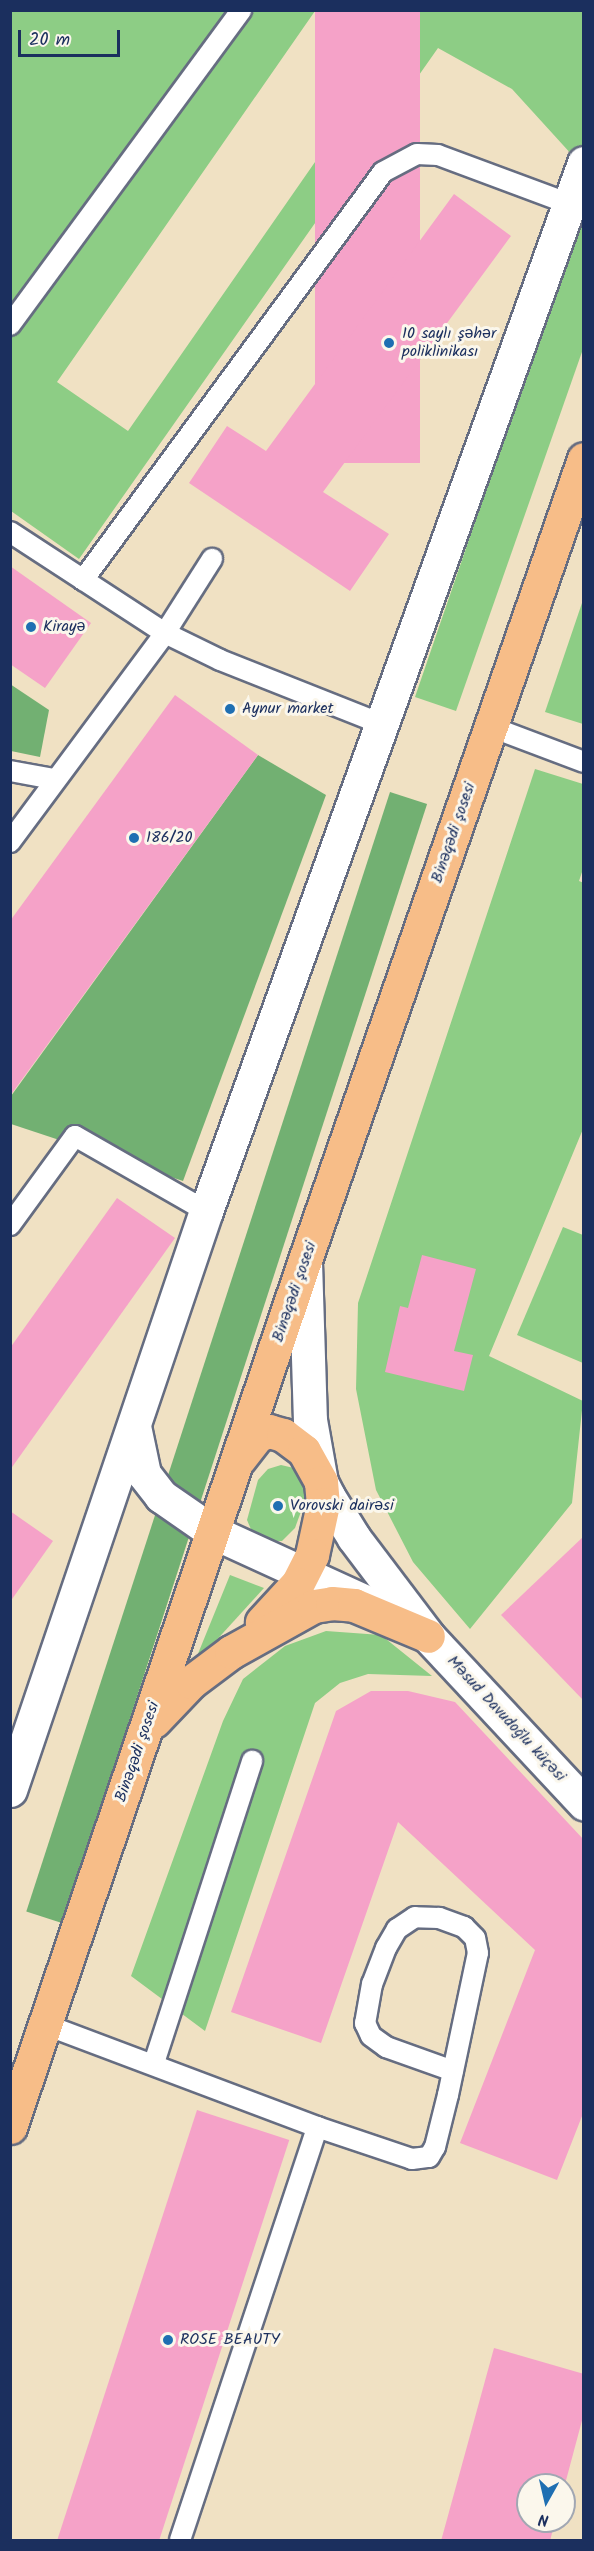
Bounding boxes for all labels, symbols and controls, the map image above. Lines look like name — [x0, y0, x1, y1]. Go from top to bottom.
scale bar — [21, 18, 123, 56]
text: 20 m — [29, 26, 70, 55]
place label: 10 saylı şəhər poliklinikası — [402, 324, 496, 362]
marker: 10 saylı şəhər poliklinikası — [380, 334, 398, 352]
place label: Kirayə — [43, 617, 85, 637]
marker: Kirayə — [24, 620, 38, 634]
place label: Aynur market — [242, 699, 334, 719]
marker: Aynur market — [223, 702, 237, 716]
street label: Binəqədi şosesi — [428, 780, 480, 886]
place label: 186/20 — [146, 828, 193, 848]
marker: 186/20 — [127, 831, 141, 845]
street label: Binəqədi şosesi — [269, 1239, 321, 1345]
place label: Vorovski dairəsi — [290, 1496, 394, 1516]
marker: Vorovski dairəsi — [271, 1499, 285, 1513]
street label: Məsud Davudoğlu küçəsi — [443, 1652, 569, 1786]
street label: Binəqədi şosesi — [112, 1699, 164, 1805]
place label: ROSE BEAUTY — [180, 2330, 280, 2350]
marker: ROSE BEAUTY — [161, 2333, 175, 2347]
north arrow — [516, 2473, 576, 2533]
text: N — [537, 2506, 550, 2532]

